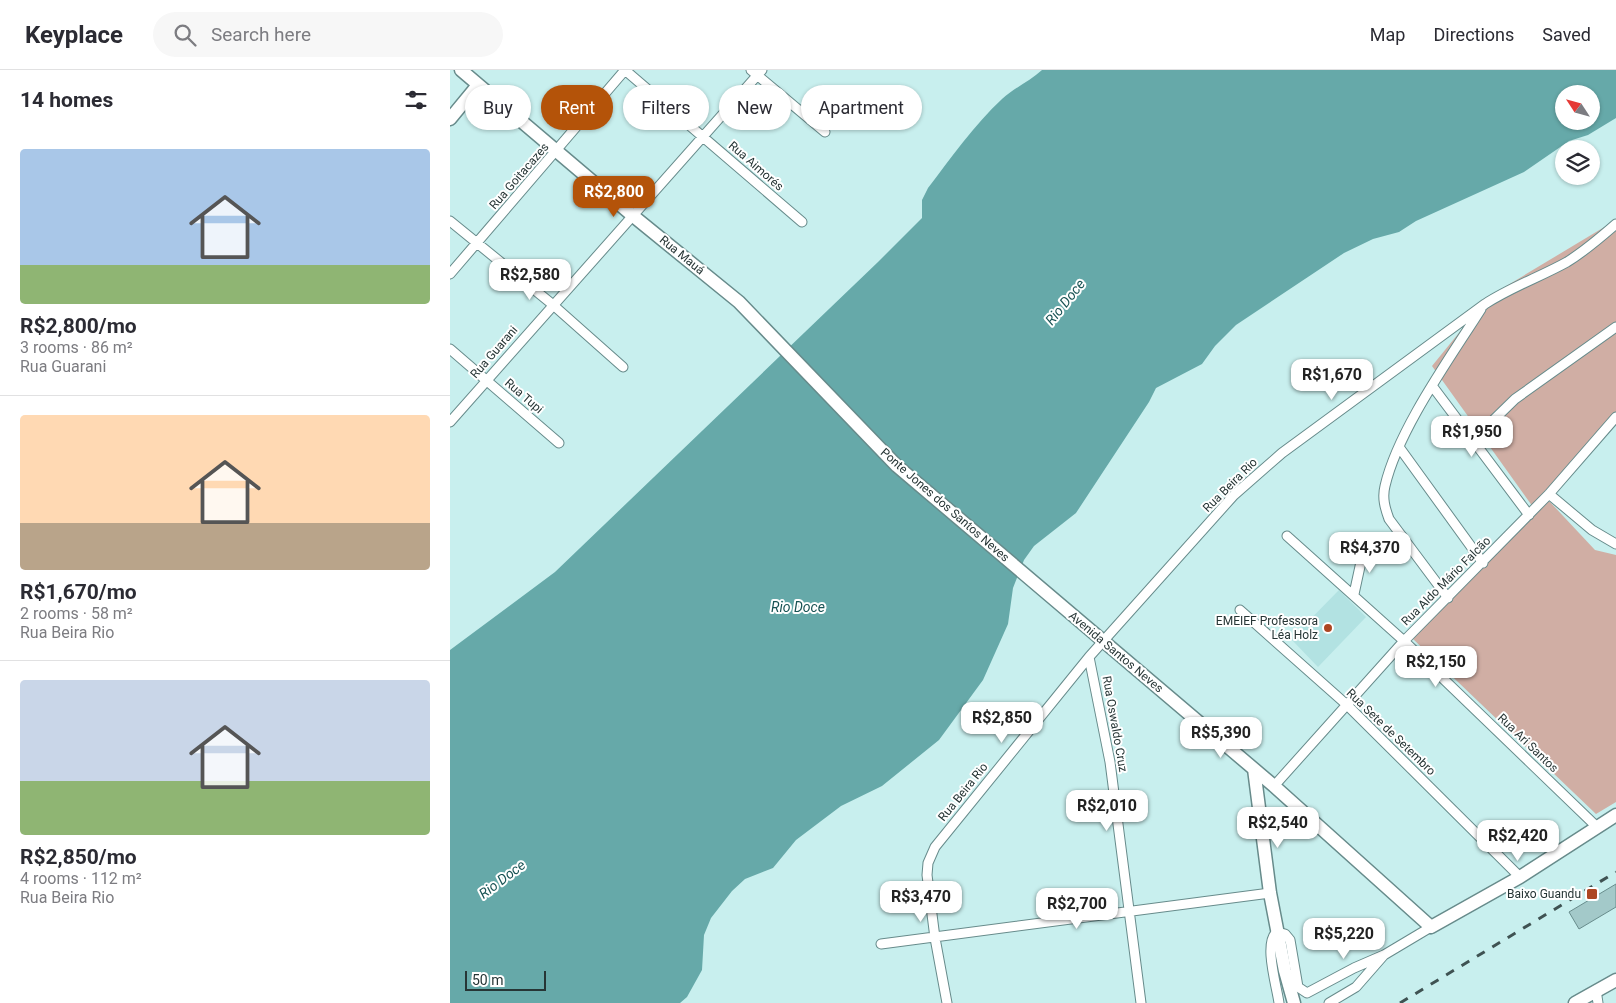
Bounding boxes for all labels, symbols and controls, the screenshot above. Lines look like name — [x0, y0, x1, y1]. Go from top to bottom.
search box — [153, 12, 503, 57]
text: Keyplace — [25, 21, 123, 49]
icon: search — [171, 21, 199, 49]
text: Search here — [211, 23, 311, 46]
text: Map — [1370, 24, 1405, 45]
text: Directions — [1433, 24, 1514, 45]
text: Saved — [1542, 24, 1591, 45]
chip: Buy — [465, 85, 531, 130]
chip: Rent — [541, 85, 613, 130]
chip: Filters — [623, 85, 709, 130]
chip: New — [719, 85, 791, 130]
chip: Apartment — [801, 85, 922, 130]
north arrow — [1555, 85, 1600, 130]
map controls — [1555, 85, 1600, 185]
icon: filters — [402, 86, 430, 114]
text: 14 homes — [20, 88, 113, 112]
street label: Rua Aimorés — [726, 138, 786, 194]
street label: Rua Goitacazes — [486, 140, 552, 212]
button: layers — [1555, 140, 1600, 185]
pin: R$2,800 — [568, 176, 660, 218]
icon: home — [180, 182, 270, 272]
text: R$2,800 — [584, 182, 644, 201]
street label: Rua Mauá — [657, 233, 707, 277]
pin: R$2,580 — [484, 258, 576, 301]
text: R$2,580 — [500, 265, 560, 284]
water label: Rio Doce — [1042, 276, 1088, 328]
text: R$2,800/mo — [20, 314, 137, 338]
street label: Rua Guarani — [467, 323, 521, 381]
text: 3 rooms · 86 m² — [20, 338, 133, 357]
text: Rua Guarani — [20, 357, 106, 376]
pin: R$1,670 — [1286, 358, 1378, 401]
text: R$1,670 — [1302, 365, 1362, 384]
street label: Rua Tupi — [502, 376, 546, 416]
pin: R$1,950 — [1426, 416, 1518, 458]
text: R$1,950 — [1442, 422, 1502, 441]
street label: Ponte Jones dos Santos Neves — [878, 445, 1012, 565]
icon: home — [180, 447, 270, 537]
street label: Rua Beira Rio — [1200, 455, 1260, 515]
pin: R$4,370 — [1324, 532, 1416, 574]
street label: Rua Aldo Mário Falcão — [1399, 533, 1494, 628]
text: R$4,370 — [1340, 538, 1400, 557]
text: R$1,670/mo — [20, 580, 137, 604]
water label: Rio Doce — [771, 599, 825, 615]
text: 2 rooms · 58 m² — [20, 604, 133, 623]
street label: Avenida Santos Neves — [1066, 608, 1166, 696]
place label: EMEIEF Professora Léa Holz — [1216, 614, 1318, 642]
marker: EMEIEF Professora Léa Holz — [1322, 622, 1334, 634]
text: Rua Beira Rio — [20, 623, 114, 642]
pin: R$2,150 — [1390, 646, 1482, 688]
text: R$2,150 — [1406, 652, 1466, 671]
street label: Rua Oswaldo Cruz — [1100, 675, 1130, 773]
street label: Rua Sete de Setembro — [1344, 686, 1438, 778]
pin: R$2,850 — [956, 702, 1048, 744]
text: R$2,850 — [972, 708, 1032, 727]
street label: Rua Ari Santos — [1495, 711, 1561, 775]
icon: home — [180, 712, 270, 802]
pin: R$5,390 — [1175, 716, 1267, 759]
text: R$5,390 — [1191, 723, 1251, 742]
street label: Rua Beira Rio — [935, 760, 991, 824]
pin: R$2,010 — [1061, 790, 1153, 832]
text: R$2,010 — [1077, 796, 1137, 815]
pin: R$2,540 — [1232, 806, 1324, 849]
text: R$2,540 — [1248, 813, 1308, 832]
pin: R$2,420 — [1472, 820, 1564, 862]
text: R$2,420 — [1488, 826, 1548, 845]
text: R$2,850/mo — [20, 845, 137, 869]
water label: Rio Doce — [476, 856, 528, 902]
text: 4 rooms · 112 m² — [20, 869, 142, 888]
pin: R$3,470 — [875, 880, 967, 923]
text: R$3,470 — [891, 887, 951, 906]
place label: Baixo Guandu — [1507, 887, 1581, 901]
marker: Baixo Guandu — [1585, 887, 1599, 901]
text: Rua Beira Rio — [20, 888, 114, 907]
pin: R$2,700 — [1031, 888, 1123, 930]
text: R$2,700 — [1047, 894, 1107, 913]
pin: R$5,220 — [1298, 918, 1390, 960]
text: R$5,220 — [1314, 924, 1374, 943]
scale bar — [465, 968, 546, 991]
text: 50 m — [472, 972, 504, 988]

